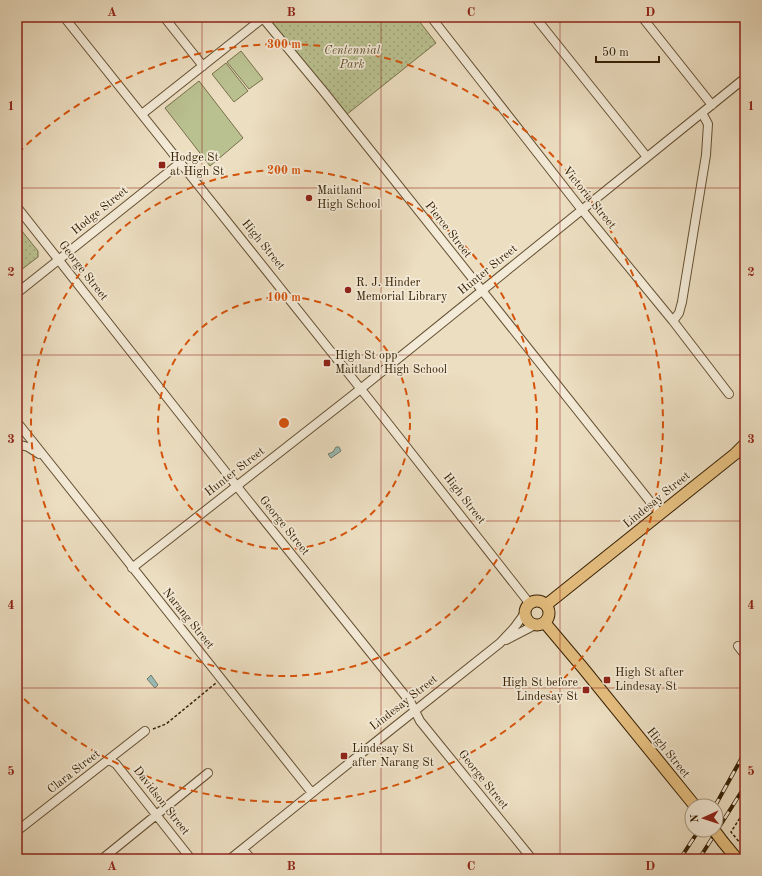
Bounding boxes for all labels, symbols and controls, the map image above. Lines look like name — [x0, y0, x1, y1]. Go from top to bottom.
text: A — [107, 6, 117, 19]
text: B — [286, 6, 296, 19]
text: C — [467, 6, 475, 19]
text: D — [645, 6, 655, 19]
scale bar — [596, 38, 659, 64]
text: 300 m — [267, 39, 301, 51]
park label: Centennial Park — [324, 45, 381, 71]
text: 50 m — [602, 46, 629, 59]
text: 1 — [7, 100, 15, 113]
text: 1 — [747, 100, 755, 113]
place label: Hodge St at High St — [170, 152, 224, 178]
marker: Hodge St at High St — [157, 160, 167, 170]
street label: Victoria Street — [560, 164, 618, 232]
text: 200 m — [267, 165, 301, 177]
street label: Hodge Street — [69, 185, 131, 237]
place label: Maitland High School — [317, 185, 380, 211]
marker: Maitland High School — [304, 193, 314, 203]
street label: Pierce Street — [422, 200, 474, 260]
street label: High Street — [239, 218, 287, 272]
street label: George Street — [56, 239, 110, 303]
street label: Hunter Street — [456, 243, 520, 297]
text: 2 — [7, 266, 15, 279]
text: 2 — [747, 266, 755, 279]
place label: R. J. Hinder Memorial Library — [356, 277, 448, 303]
marker: R. J. Hinder Memorial Library — [343, 285, 353, 295]
text: 100 m — [267, 292, 301, 304]
place label: High St opp Maitland High School — [335, 350, 447, 376]
marker: High St opp Maitland High School — [322, 358, 332, 368]
centre of rings — [277, 416, 291, 430]
text: 3 — [7, 433, 15, 446]
text: 3 — [747, 433, 755, 446]
street label: Hunter Street — [203, 445, 267, 499]
street label: Lindesay Street — [621, 470, 693, 530]
street label: High Street — [441, 471, 487, 527]
street label: George Street — [257, 494, 311, 558]
street label: Narang Street — [160, 586, 216, 652]
text: 4 — [7, 599, 15, 612]
text: 4 — [747, 599, 755, 612]
place label: High St after Lindesay St — [615, 667, 684, 693]
street label: Lindesay Street — [368, 673, 440, 733]
marker: High St after Lindesay St — [602, 675, 612, 685]
place label: High St before Lindesay St — [502, 677, 578, 703]
marker: High St before Lindesay St — [581, 685, 591, 695]
street label: High Street — [644, 726, 692, 780]
place label: Lindesay St after Narang St — [352, 743, 434, 769]
street label: Clara Street — [45, 748, 103, 796]
street label: George Street — [456, 748, 510, 812]
marker: Lindesay St after Narang St — [339, 751, 349, 761]
street label: Davidson Street — [131, 764, 191, 838]
text: 5 — [7, 765, 15, 778]
text: 5 — [747, 765, 755, 778]
north arrow — [684, 798, 724, 838]
text: N — [690, 813, 701, 823]
text: A — [107, 860, 117, 873]
text: B — [286, 860, 296, 873]
text: C — [467, 860, 475, 873]
text: D — [645, 860, 655, 873]

